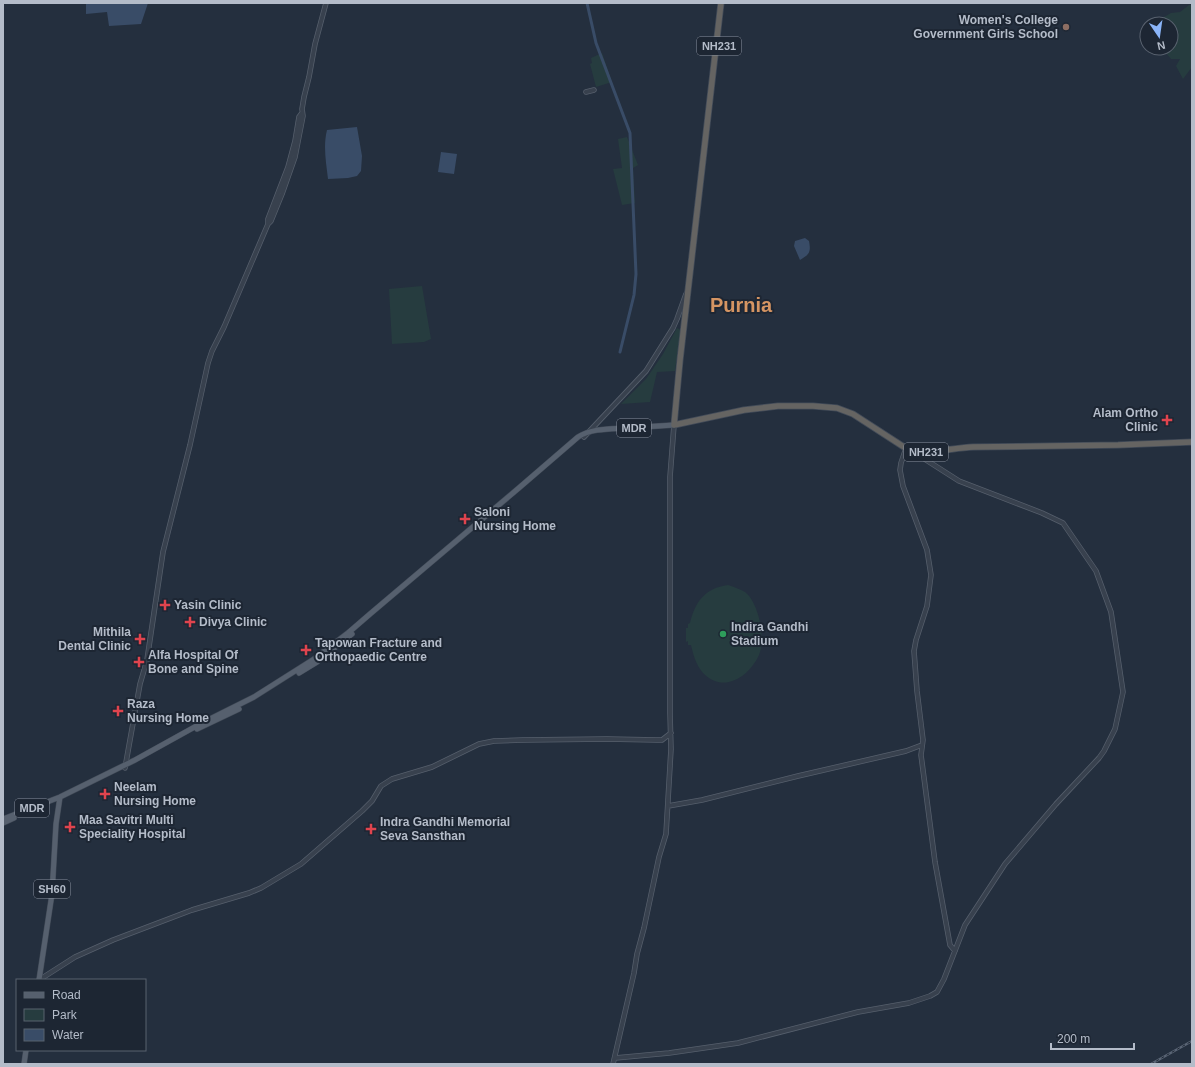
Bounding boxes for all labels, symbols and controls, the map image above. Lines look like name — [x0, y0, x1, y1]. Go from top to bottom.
place label: Women's College Government Girls School — [913, 13, 1058, 41]
north arrow — [1139, 16, 1179, 56]
marker: Women's College Government Girls School — [1061, 22, 1071, 32]
road number: NH231 — [697, 37, 741, 55]
text: N — [1156, 39, 1166, 52]
district label: Purnia — [710, 294, 773, 316]
place label: Alam Ortho Clinic — [1093, 406, 1158, 434]
marker: Alam Ortho Clinic — [1161, 414, 1173, 426]
road number: MDR — [617, 419, 651, 437]
road number: NH231 — [904, 443, 948, 461]
place label: Saloni Nursing Home — [474, 505, 556, 533]
marker: Saloni Nursing Home — [459, 513, 471, 525]
place label: Yasin Clinic — [174, 598, 242, 612]
marker: Yasin Clinic — [159, 599, 171, 611]
place label: Divya Clinic — [199, 615, 267, 629]
marker: Divya Clinic — [184, 616, 196, 628]
place label: Indira Gandhi Stadium — [731, 620, 808, 648]
place label: Mithila Dental Clinic — [58, 625, 131, 653]
marker: Indira Gandhi Stadium — [718, 629, 728, 639]
marker: Mithila Dental Clinic — [134, 633, 146, 645]
place label: Tapowan Fracture and Orthopaedic Centre — [315, 636, 442, 664]
marker: Tapowan Fracture and Orthopaedic Centre — [300, 644, 312, 656]
place label: Alfa Hospital Of Bone and Spine — [148, 648, 239, 676]
marker: Alfa Hospital Of Bone and Spine — [133, 656, 145, 668]
place label: Raza Nursing Home — [127, 697, 209, 725]
marker: Raza Nursing Home — [112, 705, 124, 717]
place label: Neelam Nursing Home — [114, 780, 196, 808]
marker: Neelam Nursing Home — [99, 788, 111, 800]
road number: MDR — [15, 799, 49, 817]
place label: Maa Savitri Multi Speciality Hospital — [79, 813, 186, 841]
place label: Indra Gandhi Memorial Seva Sansthan — [380, 815, 510, 843]
marker: Maa Savitri Multi Speciality Hospital — [64, 821, 76, 833]
marker: Indra Gandhi Memorial Seva Sansthan — [365, 823, 377, 835]
road number: SH60 — [34, 880, 70, 898]
legend — [16, 979, 146, 1051]
text: Road — [52, 988, 81, 1002]
text: Park — [52, 1008, 78, 1022]
scale bar — [1051, 1025, 1134, 1051]
text: Water — [52, 1028, 84, 1042]
text: 200 m — [1057, 1032, 1090, 1046]

